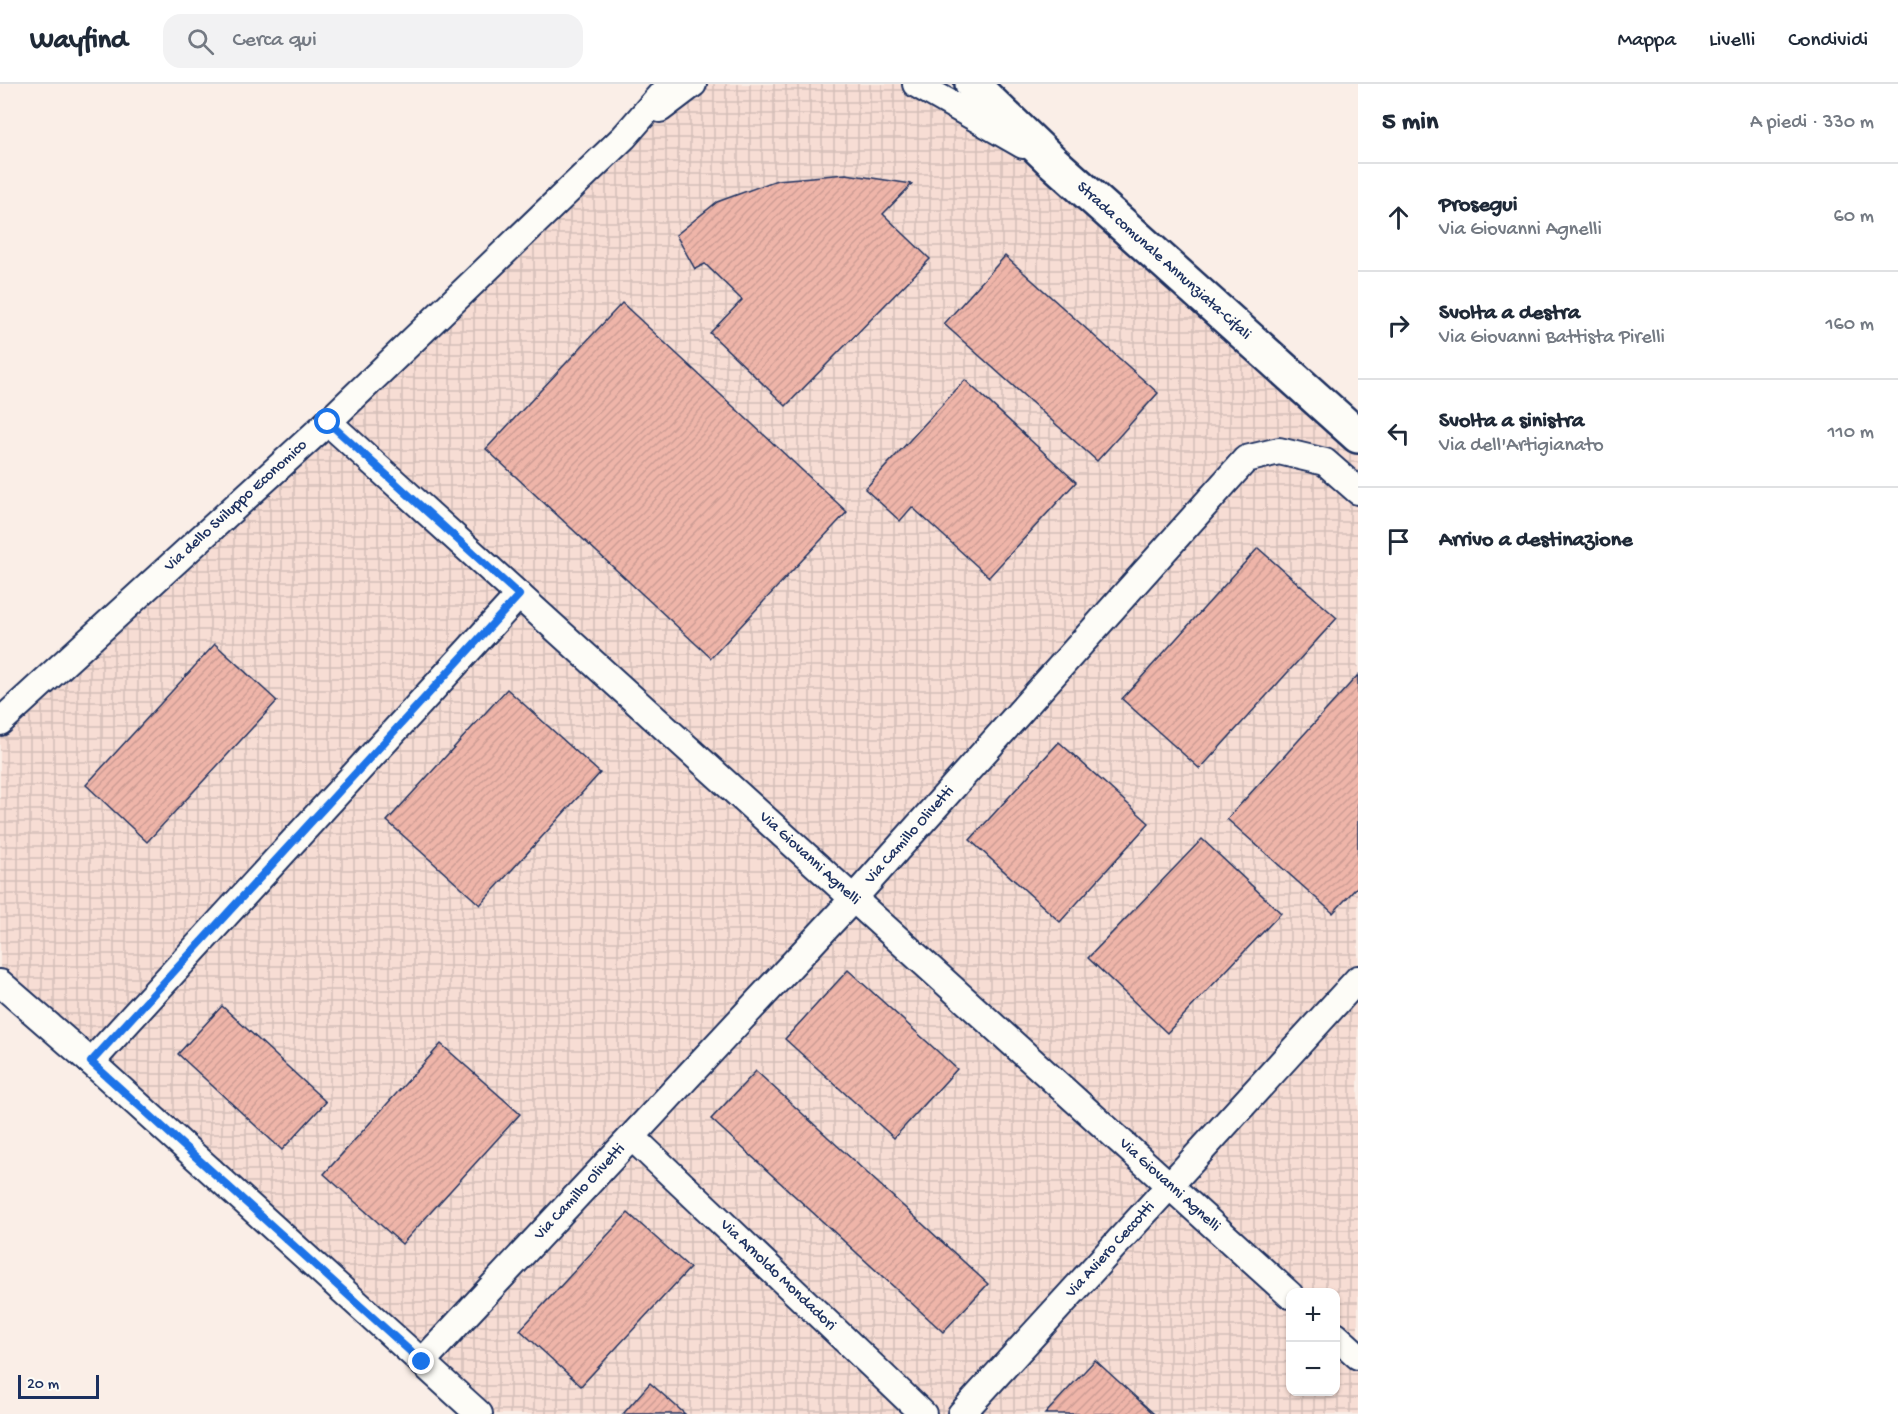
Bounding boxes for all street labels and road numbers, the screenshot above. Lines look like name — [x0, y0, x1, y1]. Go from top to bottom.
street label: Strada comunale Annunziata-Cifali — [1072, 178, 1255, 344]
street label: Via dello Sviluppo Economico — [160, 436, 312, 577]
street label: Via Camillo Olivetti — [860, 782, 959, 889]
street label: Via Giovanni Agnelli — [754, 807, 864, 910]
street label: Via Giovanni Agnelli — [1114, 1134, 1224, 1236]
street label: Via Camillo Olivetti — [530, 1140, 630, 1245]
street label: Via Aviero Ceccotti — [1061, 1198, 1159, 1303]
street label: Via Arnoldo Mondadori — [715, 1215, 840, 1335]

